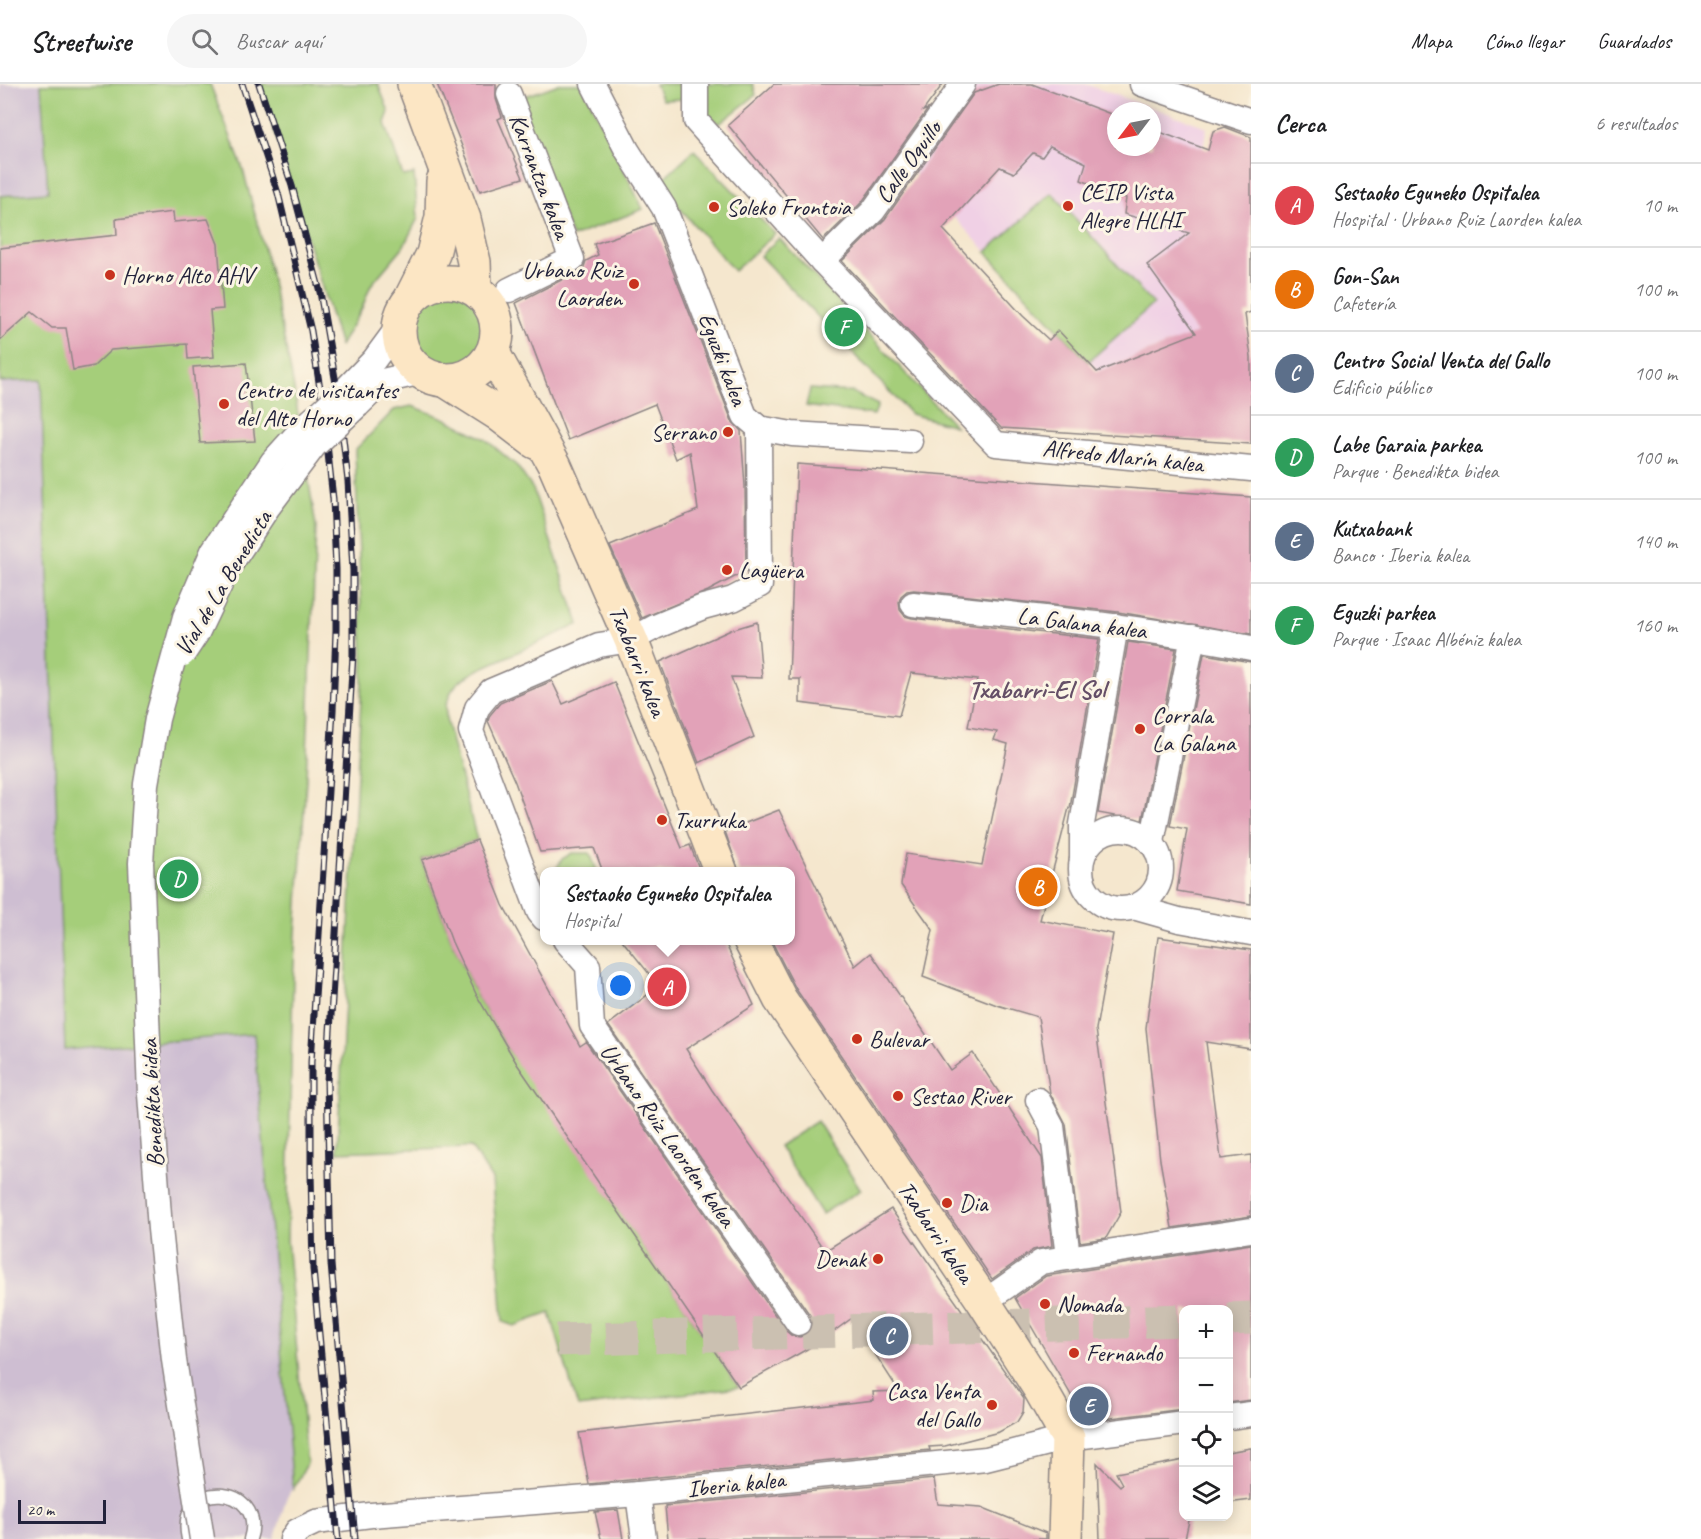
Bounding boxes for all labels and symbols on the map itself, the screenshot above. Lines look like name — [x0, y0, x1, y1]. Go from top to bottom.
north arrow — [1107, 102, 1161, 156]
street label: Karrantza kalea — [502, 109, 578, 245]
street label: Calle Oquillo — [868, 113, 949, 209]
place label: CEIP Vista Alegre HLHI — [1080, 177, 1186, 235]
place label: Soleko Frontoia — [726, 192, 853, 222]
marker: CEIP Vista Alegre HLHI — [1061, 199, 1075, 213]
marker: Soleko Frontoia — [707, 200, 721, 214]
place label: Urbano Ruiz Laorden — [522, 255, 624, 313]
place label: Horno Alto AHV — [122, 260, 259, 290]
marker: Horno Alto AHV — [103, 268, 117, 282]
marker: Urbano Ruiz Laorden — [627, 277, 641, 291]
pin: F — [824, 304, 864, 350]
street label: Eguzki kalea — [692, 308, 755, 411]
place label: Centro de visitantes del Alto Horno — [236, 375, 400, 433]
marker: Centro de visitantes del Alto Horno — [217, 397, 231, 411]
place label: Serrano — [651, 417, 718, 447]
marker: Serrano — [721, 425, 735, 439]
street label: Alfredo Marín kalea — [1041, 433, 1207, 480]
street label: Vial de La Benedicta — [168, 504, 279, 661]
place label: Lagüera — [739, 555, 805, 585]
marker: Lagüera — [720, 563, 734, 577]
street label: La Galana kalea — [1016, 600, 1150, 646]
street label: Txabarri kalea — [602, 601, 675, 723]
district label: Txabarri-El Sol — [969, 673, 1110, 706]
place label: Corrala La Galana — [1152, 700, 1237, 758]
marker: Corrala La Galana — [1133, 722, 1147, 736]
place label: Txurruka — [674, 805, 747, 835]
marker: Txurruka — [655, 813, 669, 827]
pin: D — [160, 856, 198, 902]
pin: B — [1018, 864, 1058, 910]
pin: A — [648, 964, 686, 1010]
your location — [606, 971, 635, 1000]
place label: Bulevar — [869, 1024, 931, 1054]
marker: Bulevar — [850, 1032, 864, 1046]
street label: Benedikta bidea — [134, 1037, 170, 1168]
street label: Urbano Ruiz Laorden kalea — [593, 1037, 743, 1234]
place label: Sestao River — [910, 1081, 1013, 1111]
marker: Sestao River — [891, 1089, 905, 1103]
street label: Txabarri kalea — [891, 1175, 982, 1291]
place label: Dia — [959, 1188, 989, 1218]
marker: Dia — [940, 1196, 954, 1210]
place label: Denak — [815, 1244, 868, 1274]
marker: Denak — [871, 1252, 885, 1266]
place label: Nomada — [1057, 1289, 1124, 1319]
marker: Nomada — [1038, 1297, 1052, 1311]
pin: C — [870, 1314, 908, 1358]
place label: Fernando — [1086, 1338, 1164, 1368]
marker: Fernando — [1067, 1346, 1081, 1360]
place label: Casa Venta del Gallo — [886, 1376, 982, 1434]
pin: E — [1070, 1384, 1108, 1428]
marker: Casa Venta del Gallo — [985, 1398, 999, 1412]
street label: Iberia kalea — [686, 1464, 788, 1504]
scale bar — [18, 1497, 106, 1524]

